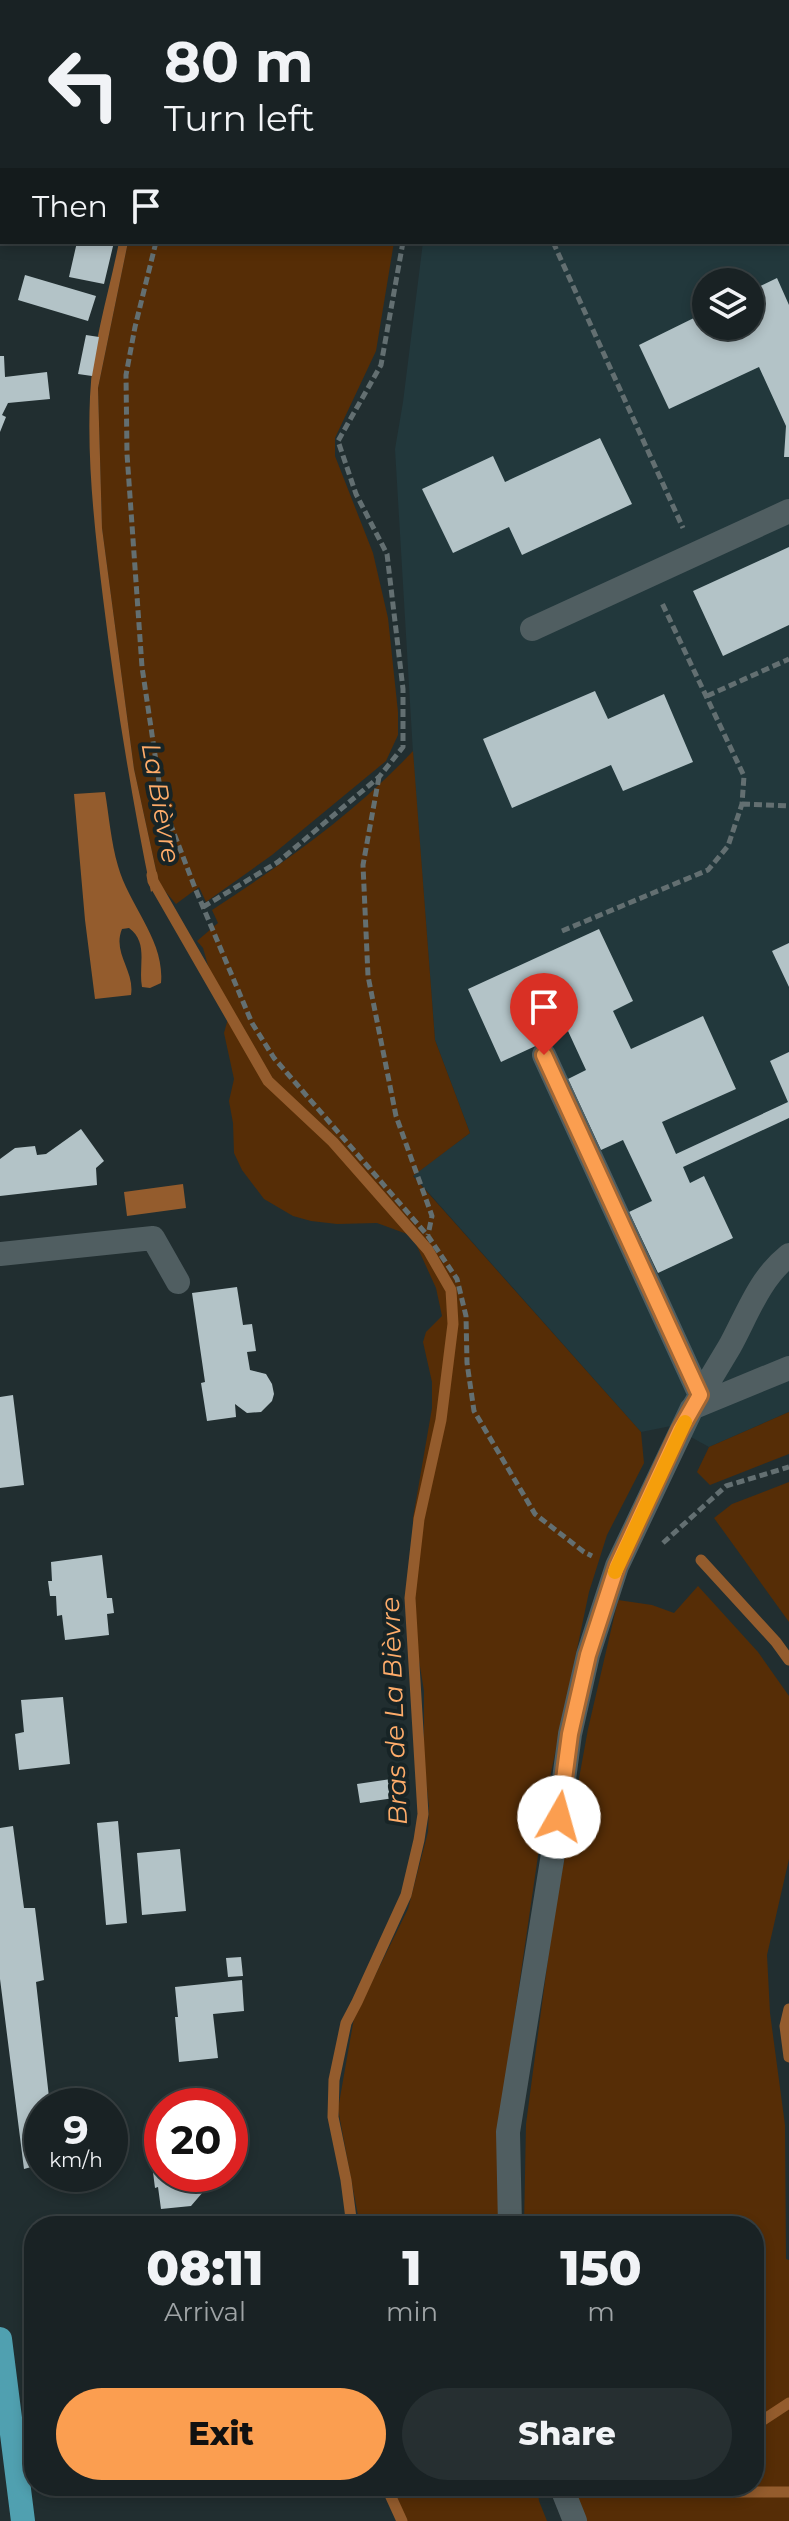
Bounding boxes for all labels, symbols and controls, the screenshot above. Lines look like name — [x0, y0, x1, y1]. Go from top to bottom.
text: 80 m — [164, 28, 314, 96]
icon: left — [32, 32, 136, 136]
text: Turn left — [164, 96, 315, 140]
icon: arrive — [124, 184, 168, 228]
text: Then — [32, 188, 108, 225]
map controls — [692, 268, 764, 340]
button: layers — [692, 268, 764, 340]
water label: La Bièvre — [135, 740, 187, 866]
pin — [510, 973, 578, 1055]
icon: arrive — [522, 985, 566, 1029]
water label: Bras de La Bièvre — [374, 1596, 414, 1826]
position arrow — [517, 1775, 601, 1859]
speed limit sign: 20 — [144, 2088, 248, 2192]
text: 9 — [63, 2105, 89, 2154]
text: km/h — [49, 2148, 103, 2172]
text: 08:11 — [146, 2239, 264, 2297]
text: 1 — [402, 2239, 422, 2297]
text: 150 — [560, 2239, 642, 2297]
text: Arrival — [164, 2296, 246, 2328]
text: min — [386, 2296, 438, 2328]
text: m — [587, 2296, 615, 2328]
button: Exit — [56, 2388, 386, 2480]
button: Share — [402, 2388, 732, 2480]

